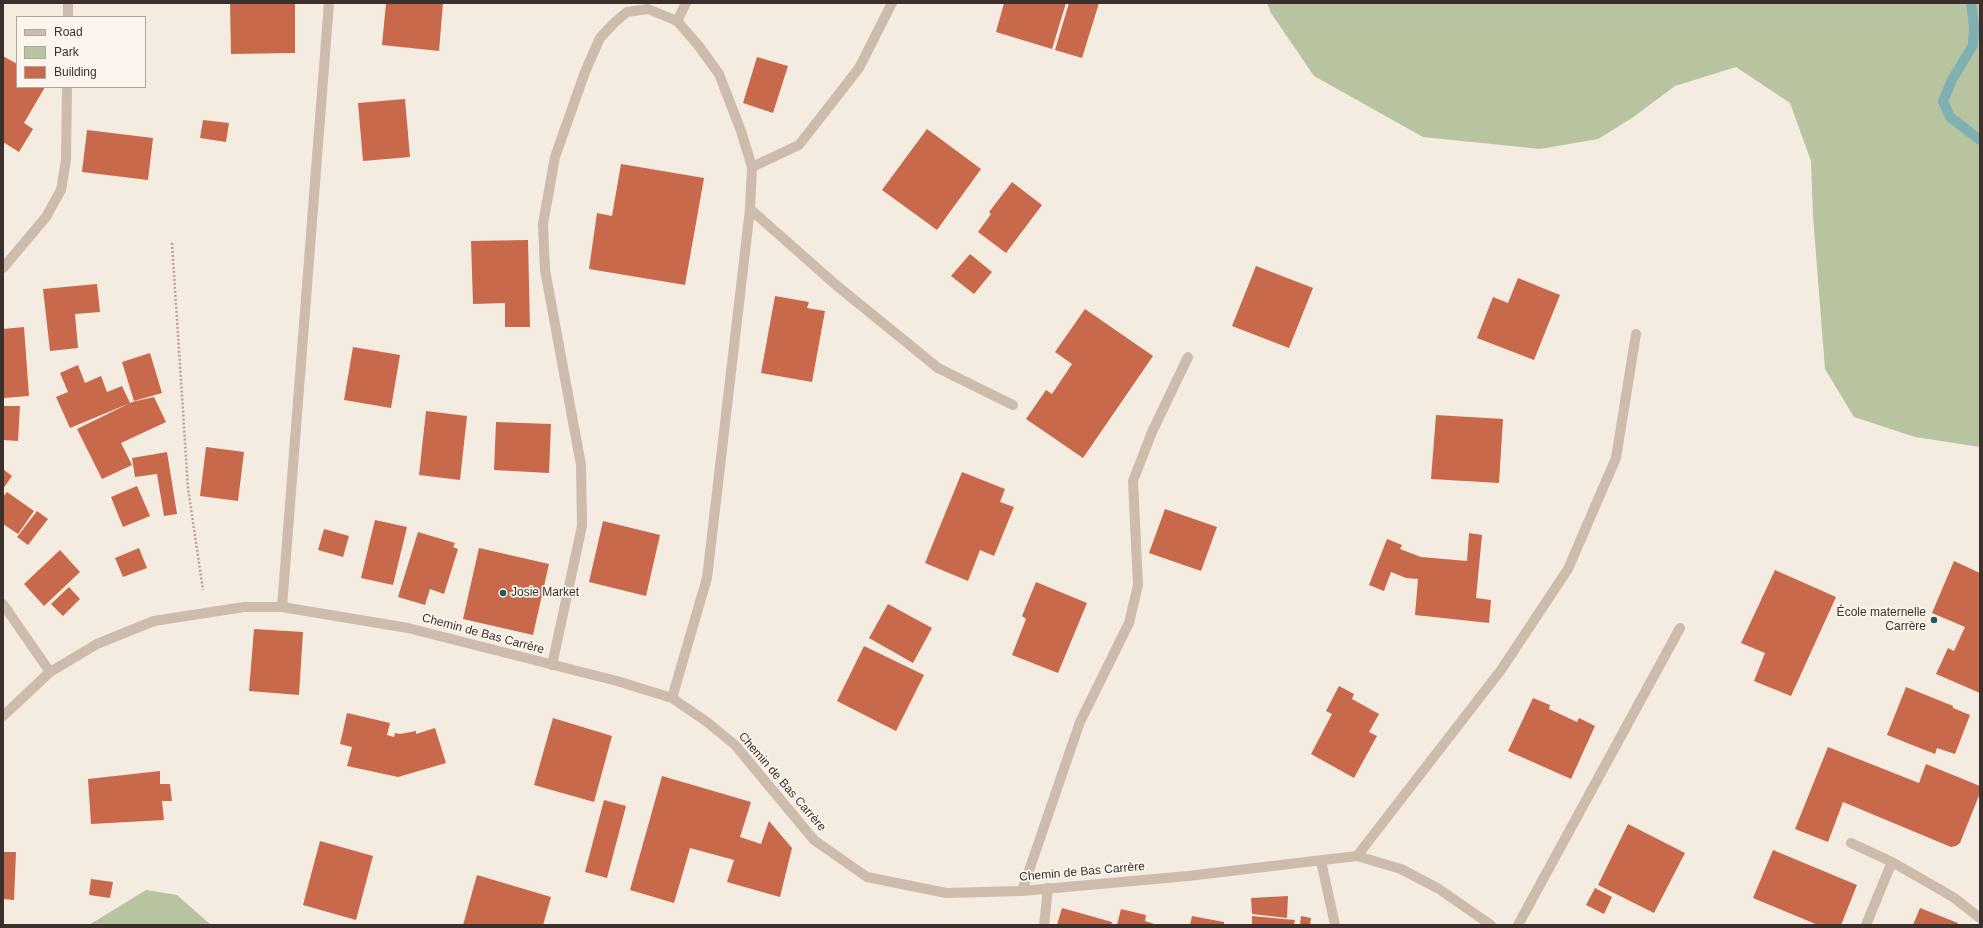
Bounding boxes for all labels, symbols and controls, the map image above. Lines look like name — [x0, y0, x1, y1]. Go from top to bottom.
legend — [16, 16, 146, 88]
text: Road — [54, 25, 83, 39]
text: Park — [54, 45, 79, 59]
text: Building — [54, 65, 97, 79]
place label: Josie Market — [511, 586, 579, 600]
marker: Josie Market — [498, 588, 508, 598]
place label: École maternelle Carrère — [1837, 606, 1926, 634]
street label: Chemin de Bas Carrère — [420, 611, 546, 657]
marker: École maternelle Carrère — [1929, 615, 1939, 625]
street label: Chemin de Bas Carrère — [735, 730, 829, 834]
street label: Chemin de Bas Carrère — [1019, 859, 1145, 885]

